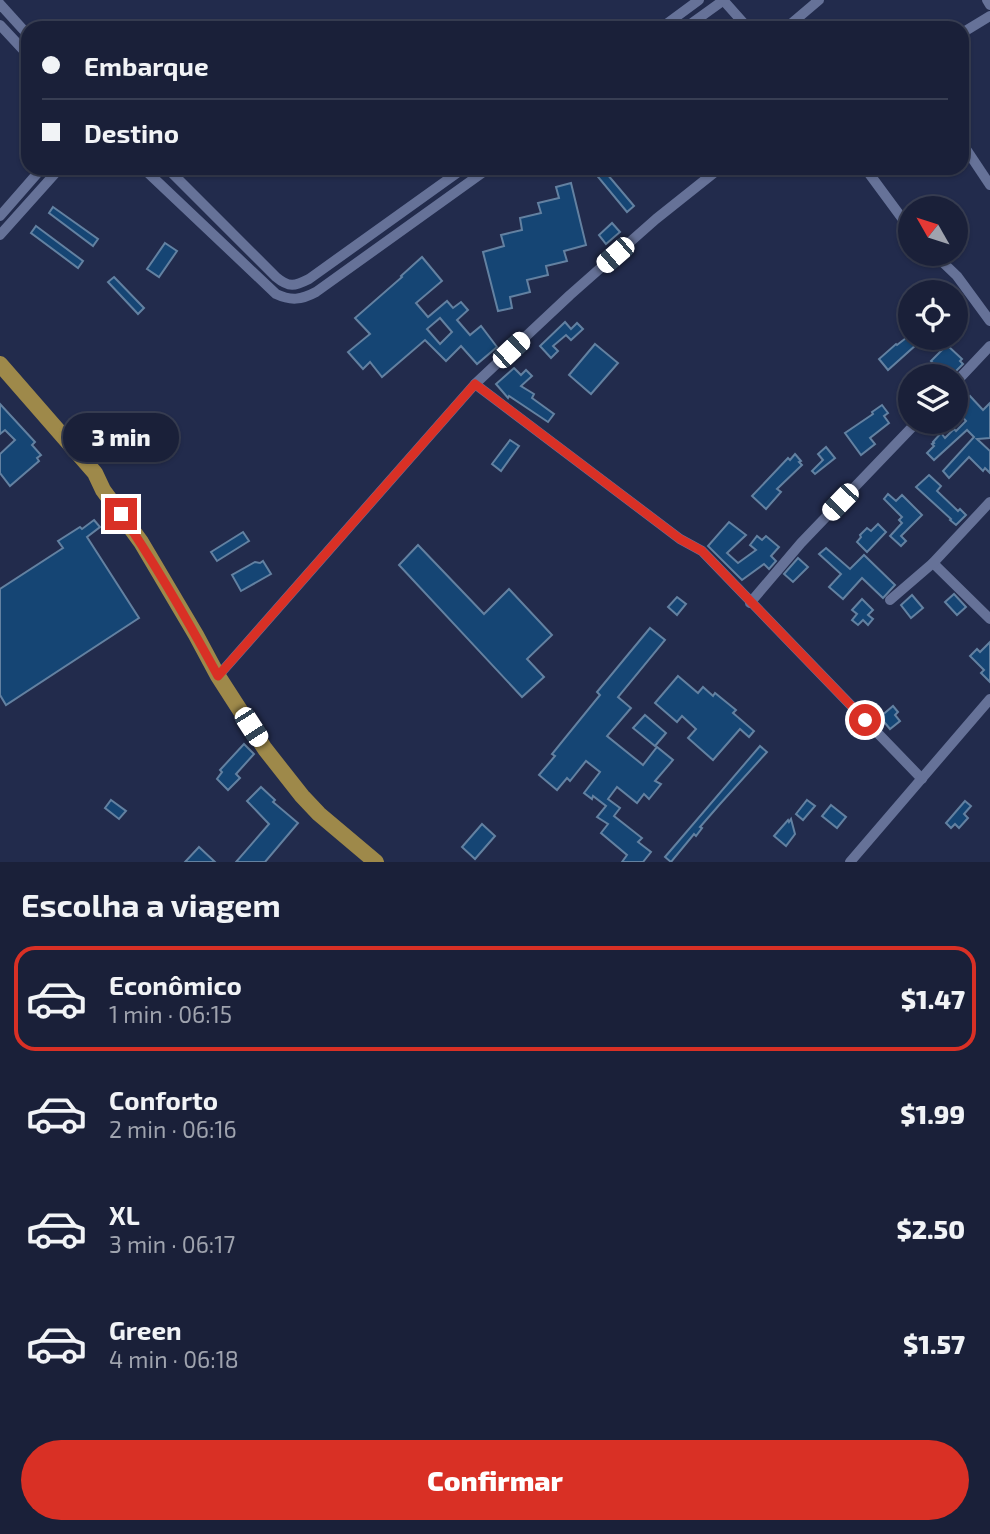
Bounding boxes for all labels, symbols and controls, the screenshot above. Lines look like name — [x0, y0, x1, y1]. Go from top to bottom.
text: Embarque — [84, 50, 209, 81]
text: Destino — [84, 117, 179, 148]
north arrow — [898, 196, 968, 266]
map controls — [898, 196, 968, 434]
car — [593, 233, 638, 277]
button: locate — [898, 280, 968, 350]
car — [489, 328, 534, 372]
button: layers — [898, 364, 968, 434]
callout: 3 min — [63, 412, 179, 462]
text: 3 min — [91, 423, 151, 451]
car — [818, 480, 863, 524]
route end — [105, 498, 137, 530]
car — [231, 704, 272, 750]
route start — [849, 704, 881, 736]
text: Escolha a viagem — [21, 885, 281, 923]
icon: car — [25, 967, 88, 1030]
text: Econômico — [109, 969, 242, 1000]
text: $1.47 — [901, 983, 965, 1014]
text: 1 min · 06:15 — [109, 1000, 232, 1028]
icon: car — [25, 1082, 88, 1145]
text: Conforto — [109, 1084, 218, 1115]
text: $1.99 — [900, 1098, 965, 1129]
text: 2 min · 06:16 — [109, 1115, 237, 1143]
icon: car — [25, 1197, 88, 1260]
text: XL — [109, 1199, 140, 1230]
text: $2.50 — [896, 1213, 965, 1244]
text: 3 min · 06:17 — [109, 1230, 235, 1258]
icon: car — [25, 1312, 88, 1375]
text: Green — [109, 1314, 182, 1345]
text: $1.57 — [903, 1328, 965, 1359]
text: 4 min · 06:18 — [109, 1345, 239, 1373]
button: Confirmar — [21, 1440, 969, 1520]

